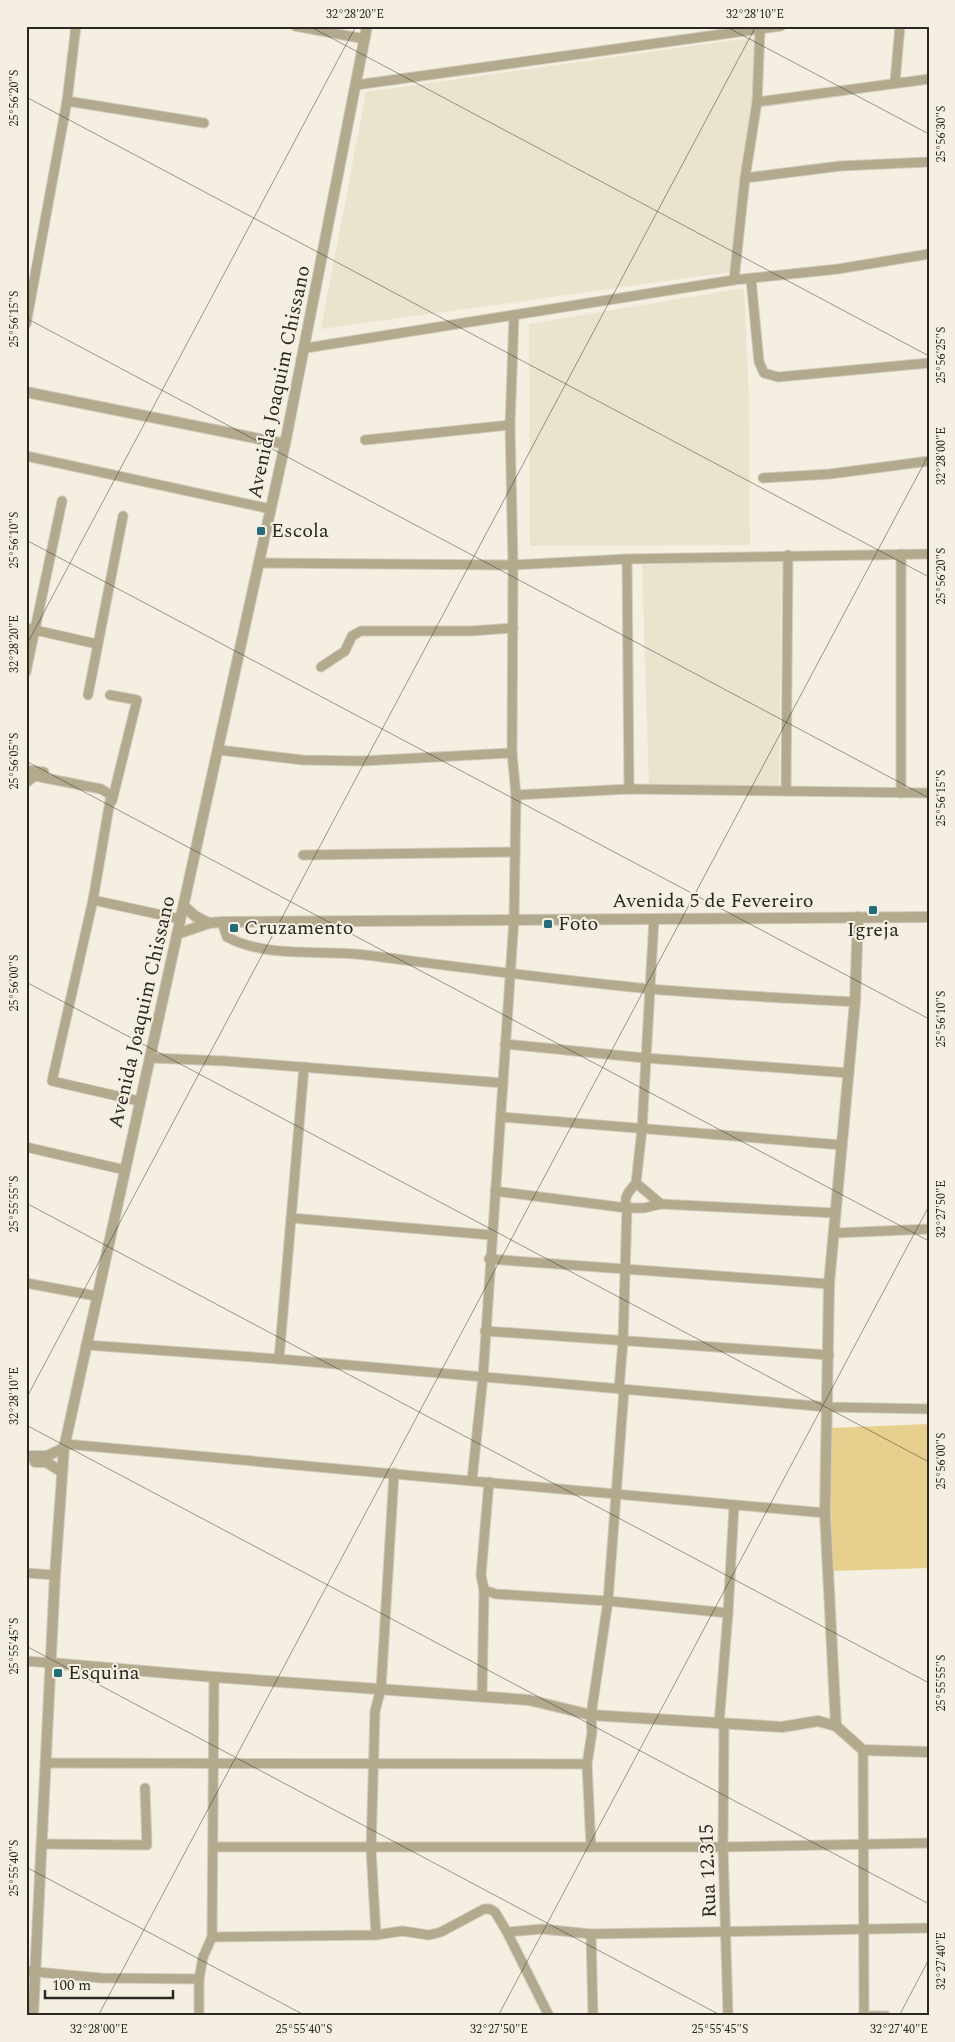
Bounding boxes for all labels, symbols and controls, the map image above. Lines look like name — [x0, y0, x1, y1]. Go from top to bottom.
text: 32°28'20"E — [326, 5, 384, 24]
text: 32°28'10"E — [726, 5, 784, 24]
text: 25°56'20"S — [5, 70, 24, 126]
text: 25°56'30"S — [932, 106, 951, 162]
street label: Avenida Joaquim Chissano — [240, 263, 318, 501]
text: 25°56'15"S — [5, 291, 24, 347]
text: 25°56'25"S — [932, 327, 951, 383]
text: 32°28'00"E — [932, 427, 951, 485]
text: 25°56'10"S — [5, 512, 24, 568]
place label: Escola — [271, 516, 329, 546]
marker: Escola — [255, 525, 267, 537]
text: 25°56'20"S — [932, 548, 951, 604]
text: 32°28'20"E — [5, 615, 24, 673]
text: 25°56'05"S — [5, 733, 24, 789]
text: 25°56'15"S — [932, 770, 951, 826]
street label: Avenida 5 de Fevereiro — [612, 886, 814, 916]
street label: Avenida Joaquim Chissano — [101, 893, 183, 1131]
marker: Igreja — [867, 904, 879, 916]
place label: Foto — [558, 909, 598, 939]
place label: Cruzamento — [244, 913, 354, 943]
place label: Igreja — [847, 915, 899, 945]
marker: Foto — [542, 918, 554, 930]
marker: Cruzamento — [228, 922, 240, 934]
text: 25°56'00"S — [5, 955, 24, 1011]
text: 25°56'10"S — [932, 991, 951, 1047]
text: 25°55'55"S — [5, 1176, 24, 1232]
text: 32°27'50"E — [932, 1180, 951, 1238]
text: 32°28'10"E — [5, 1367, 24, 1425]
text: 25°56'00"S — [932, 1433, 951, 1489]
text: 25°55'45"S — [5, 1618, 24, 1674]
text: 25°55'55"S — [932, 1655, 951, 1711]
place label: Esquina — [68, 1658, 140, 1688]
marker: Esquina — [52, 1667, 64, 1679]
street label: Rua 12.315 — [691, 1823, 725, 1919]
text: 25°55'40"S — [5, 1840, 24, 1896]
text: 32°27'40"E — [932, 1932, 951, 1990]
scale bar — [45, 1967, 172, 1999]
text: 100 m — [52, 1974, 91, 1997]
text: 32°28'00"E — [70, 2020, 128, 2039]
text: 25°55'40"S — [276, 2020, 332, 2039]
text: 32°27'50"E — [470, 2020, 528, 2039]
text: 25°55'45"S — [692, 2020, 748, 2039]
text: 32°27'40"E — [870, 2020, 928, 2039]

